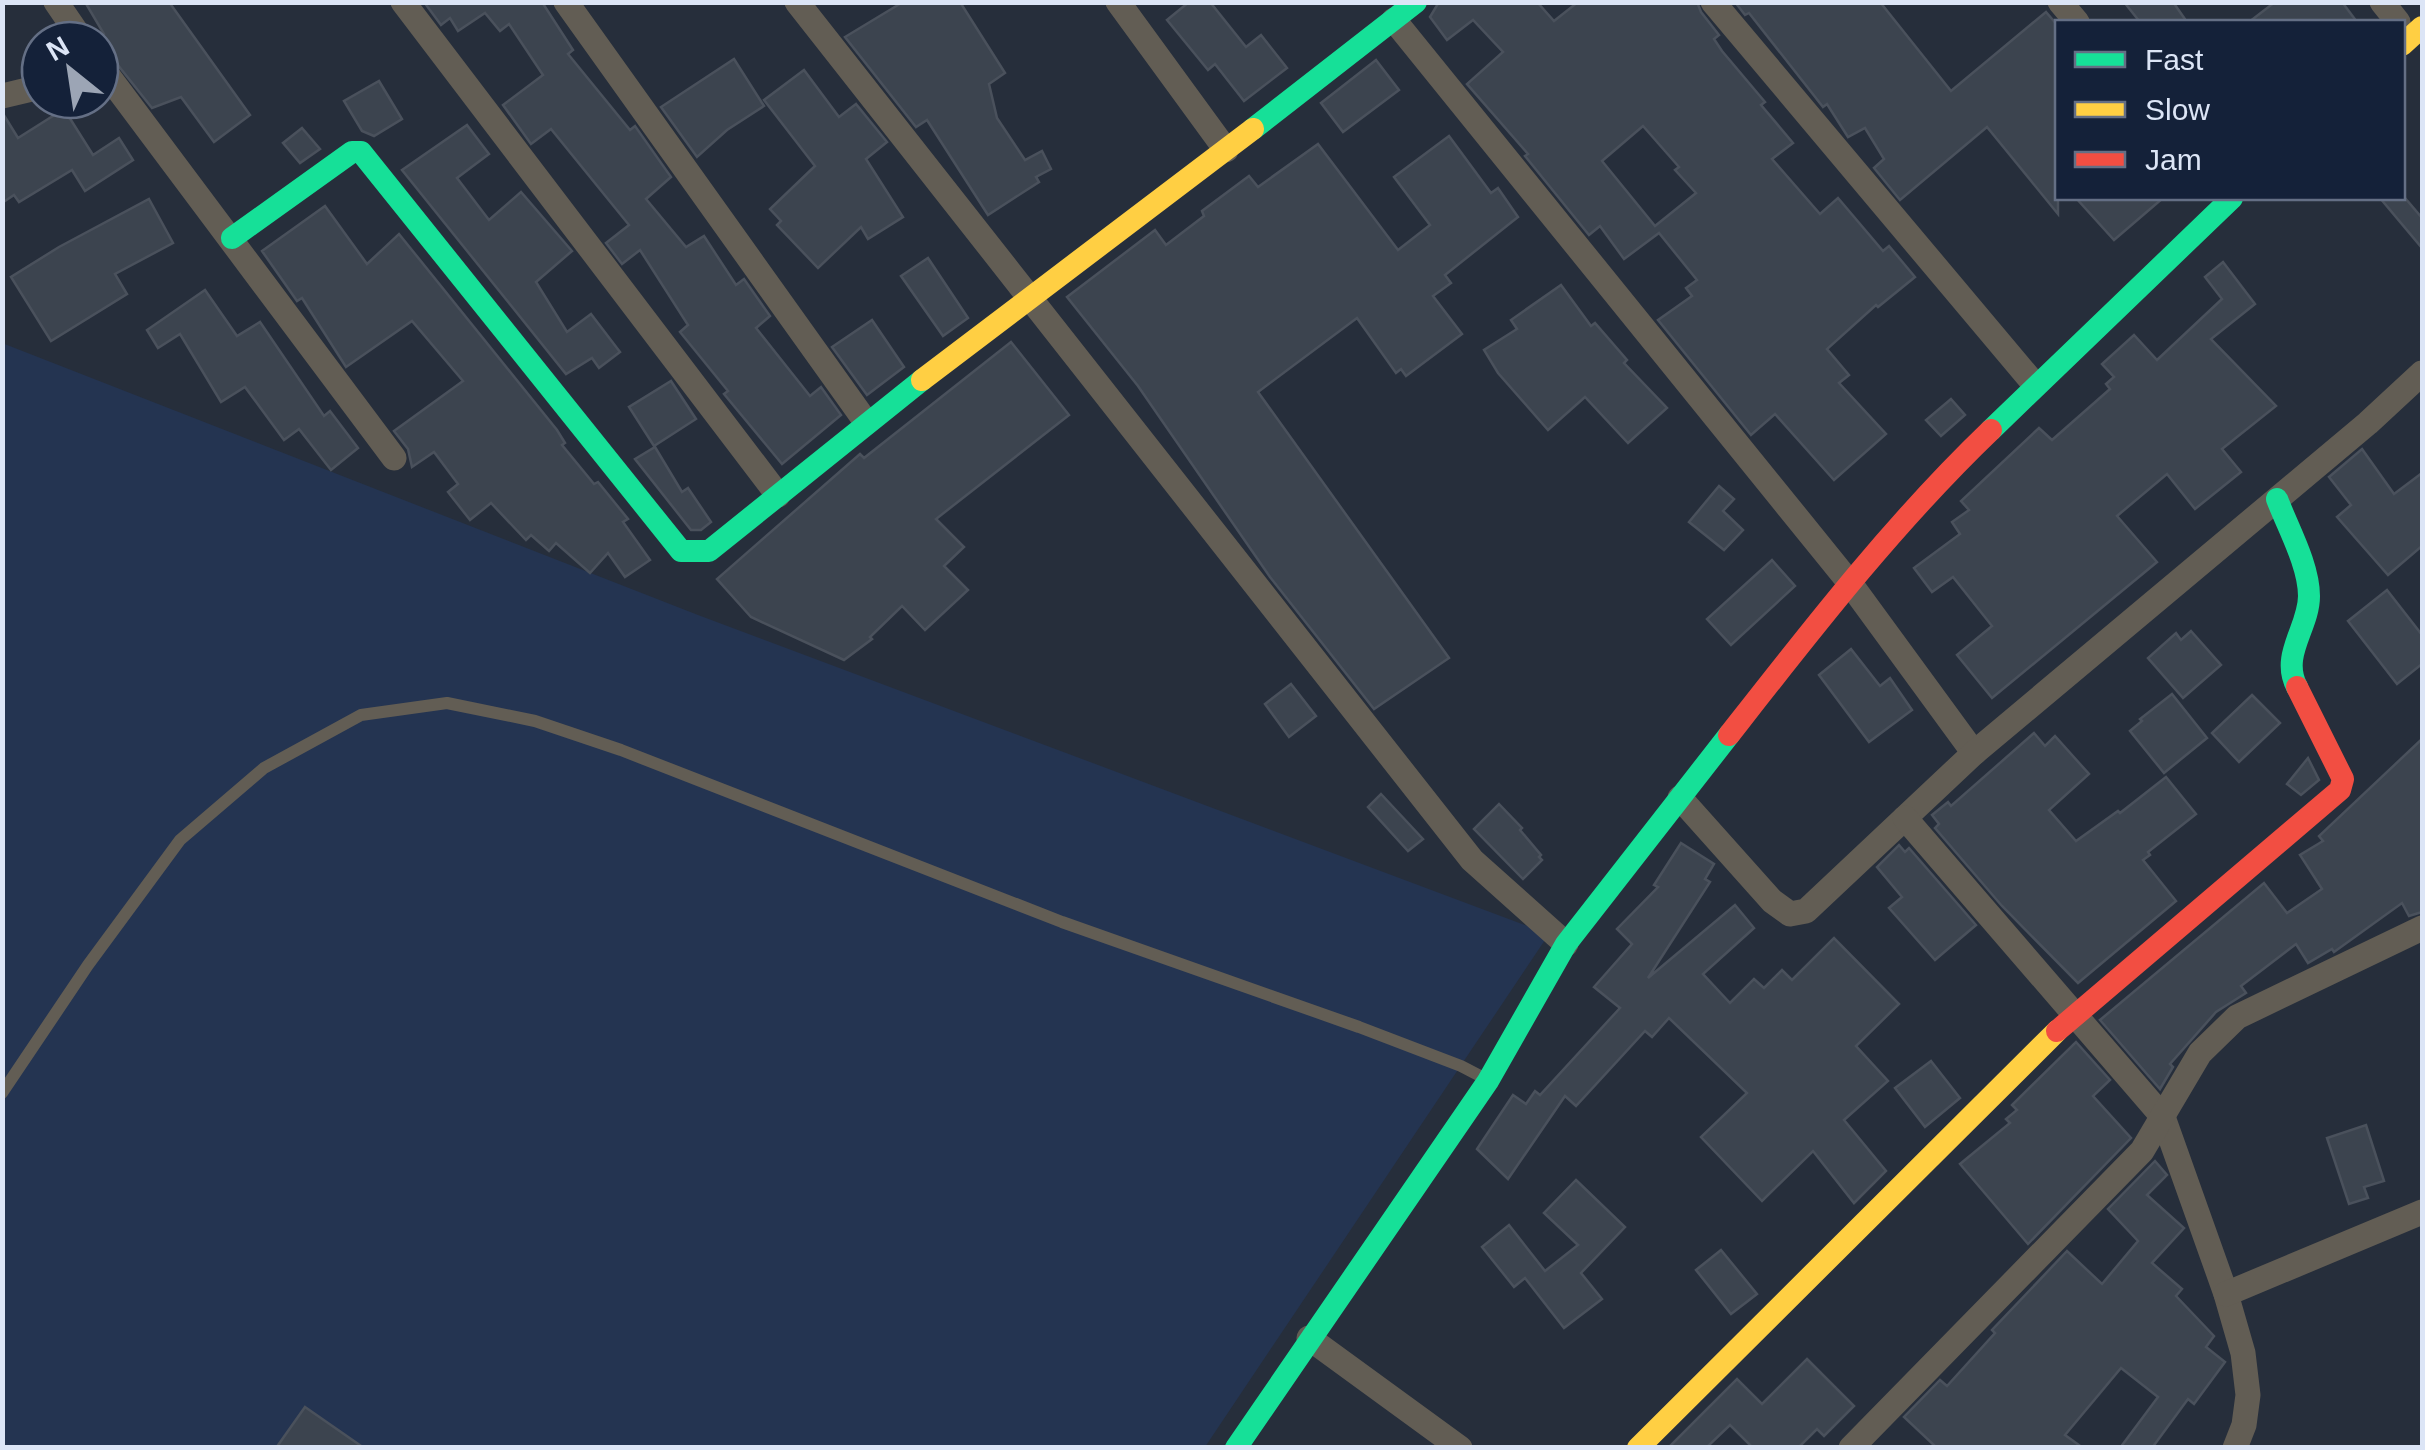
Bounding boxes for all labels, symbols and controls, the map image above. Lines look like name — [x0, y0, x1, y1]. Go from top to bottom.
north arrow — [20, 20, 120, 120]
legend — [2055, 20, 2405, 200]
text: N — [41, 30, 74, 67]
text: Fast — [2145, 43, 2204, 76]
text: Slow — [2145, 93, 2210, 126]
text: Jam — [2145, 143, 2202, 176]

